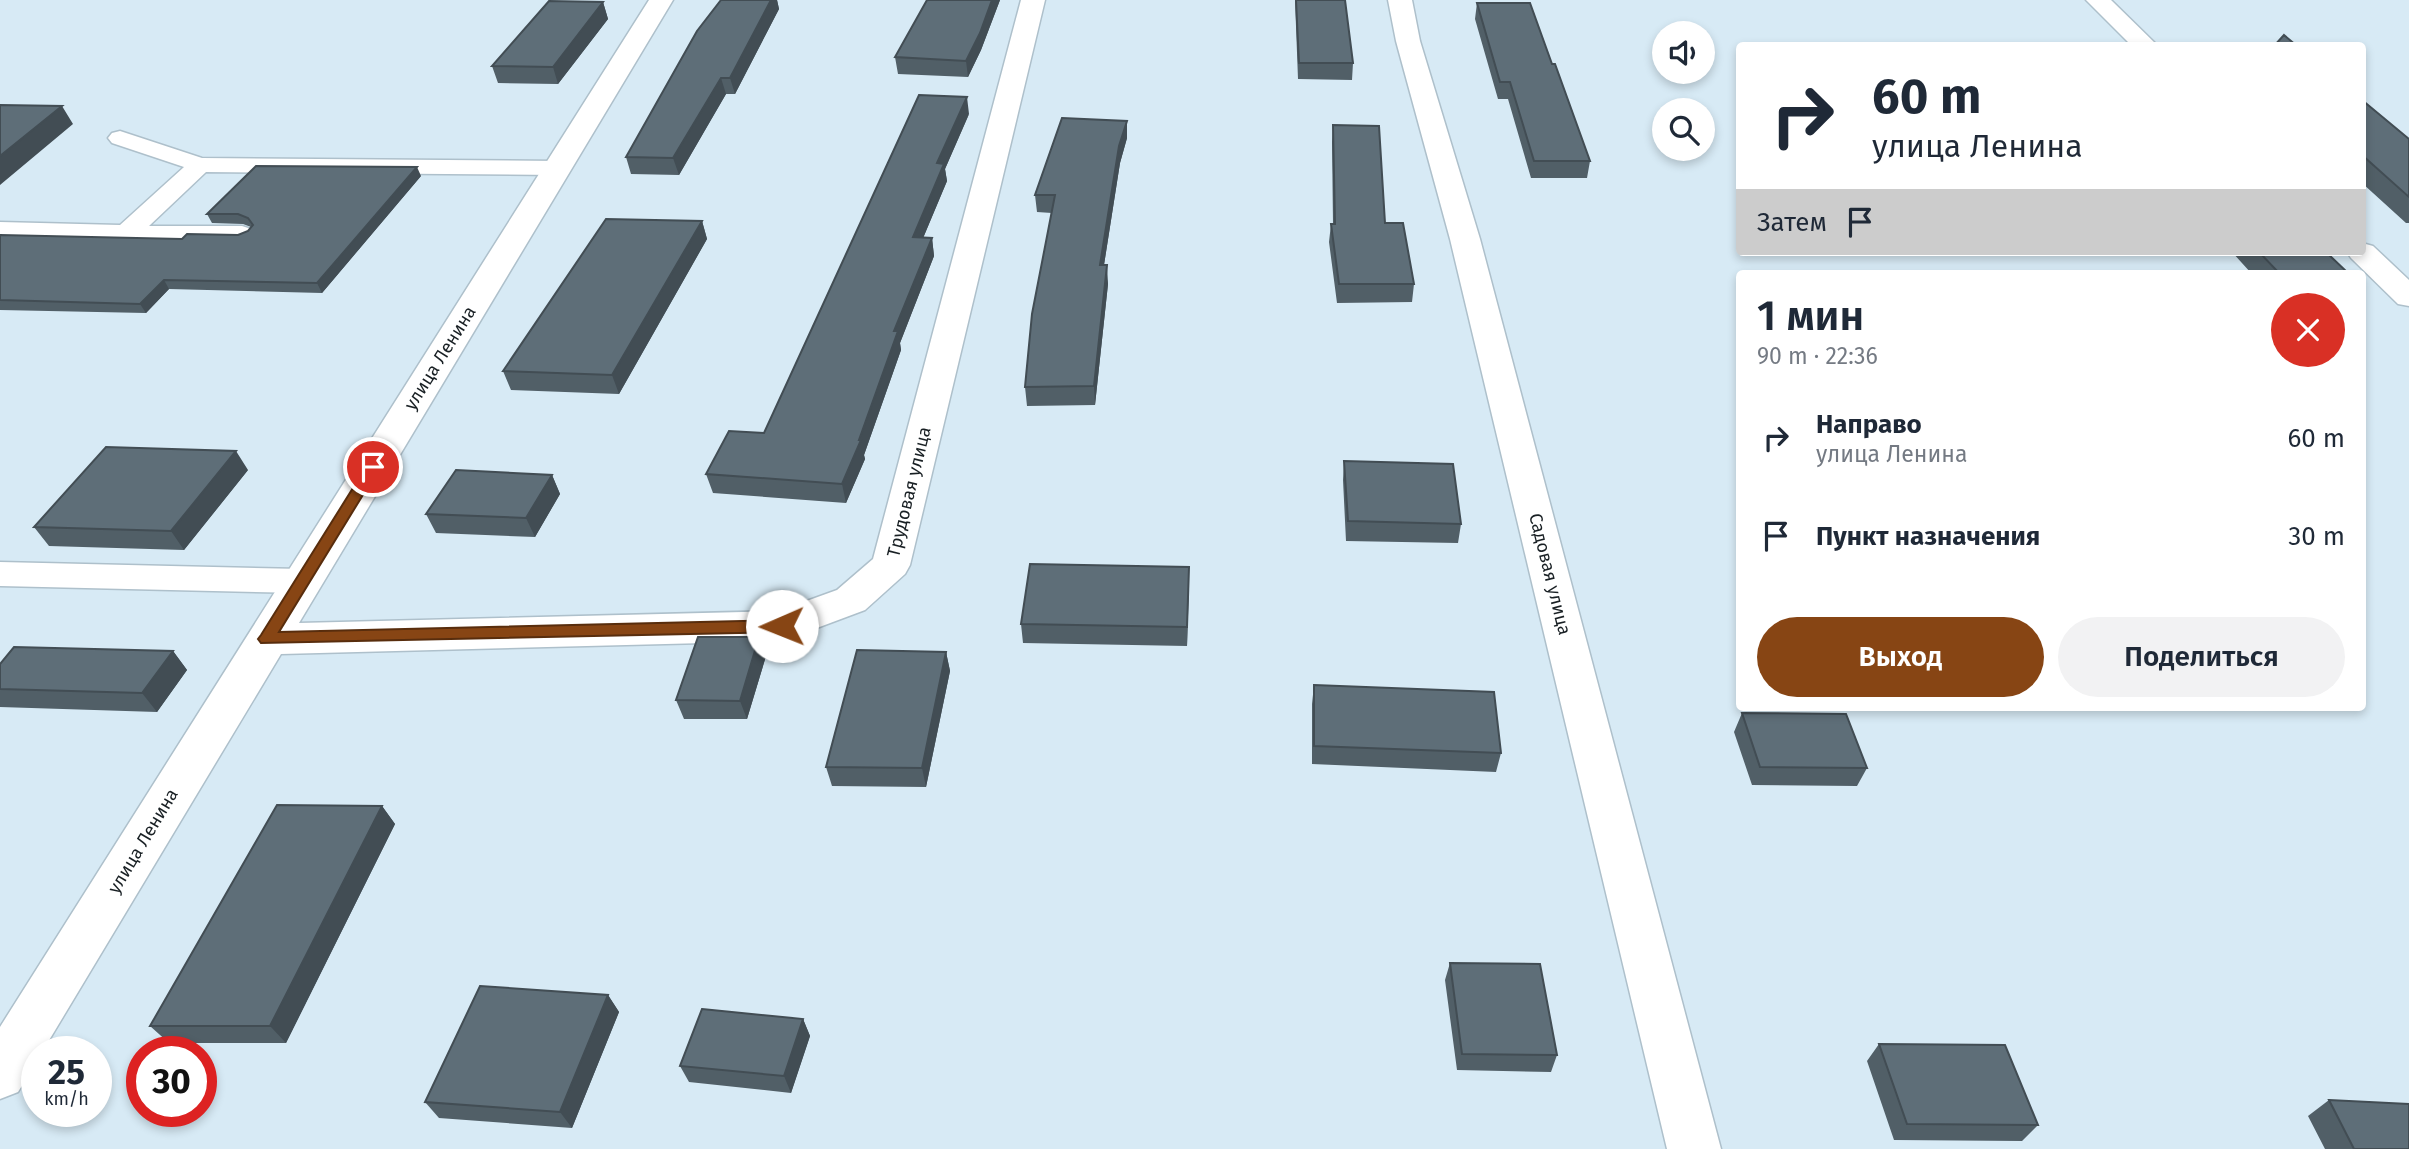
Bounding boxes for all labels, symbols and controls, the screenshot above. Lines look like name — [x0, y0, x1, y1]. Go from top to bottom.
map controls — [1652, 21, 1715, 161]
button: sound — [1652, 21, 1715, 84]
text: 60 m — [1872, 67, 1981, 126]
icon: right — [1757, 70, 1848, 161]
button: search — [1652, 98, 1715, 161]
text: улица Ленина — [1872, 127, 2083, 165]
icon: arrive — [1841, 203, 1879, 241]
text: Затем — [1757, 207, 1827, 238]
text: 1 мин — [1757, 291, 1864, 341]
button: close — [2271, 293, 2345, 367]
street label: улица Ленина — [399, 302, 481, 414]
text: 90 m · 22:36 — [1757, 342, 1878, 370]
text: Направо — [1816, 409, 1922, 440]
icon: right — [1757, 419, 1795, 457]
text: 60 m — [2287, 423, 2345, 454]
street label: Трудовая улица — [882, 424, 936, 560]
pin — [343, 437, 403, 497]
text: улица Ленина — [1816, 440, 1967, 468]
icon: arrive — [354, 448, 392, 486]
street label: Садовая улица — [1524, 511, 1576, 637]
icon: arrive — [1757, 517, 1795, 555]
text: Пункт назначения — [1816, 521, 2040, 552]
text: 30 m — [2288, 521, 2345, 552]
position arrow — [745, 589, 819, 663]
button: Выход — [1757, 617, 2044, 697]
button: Поделиться — [2058, 617, 2345, 697]
street label: улица Ленина — [103, 785, 183, 897]
speed limit sign: 30 — [126, 1036, 217, 1127]
text: 25 — [48, 1051, 85, 1093]
text: km/h — [44, 1088, 89, 1110]

